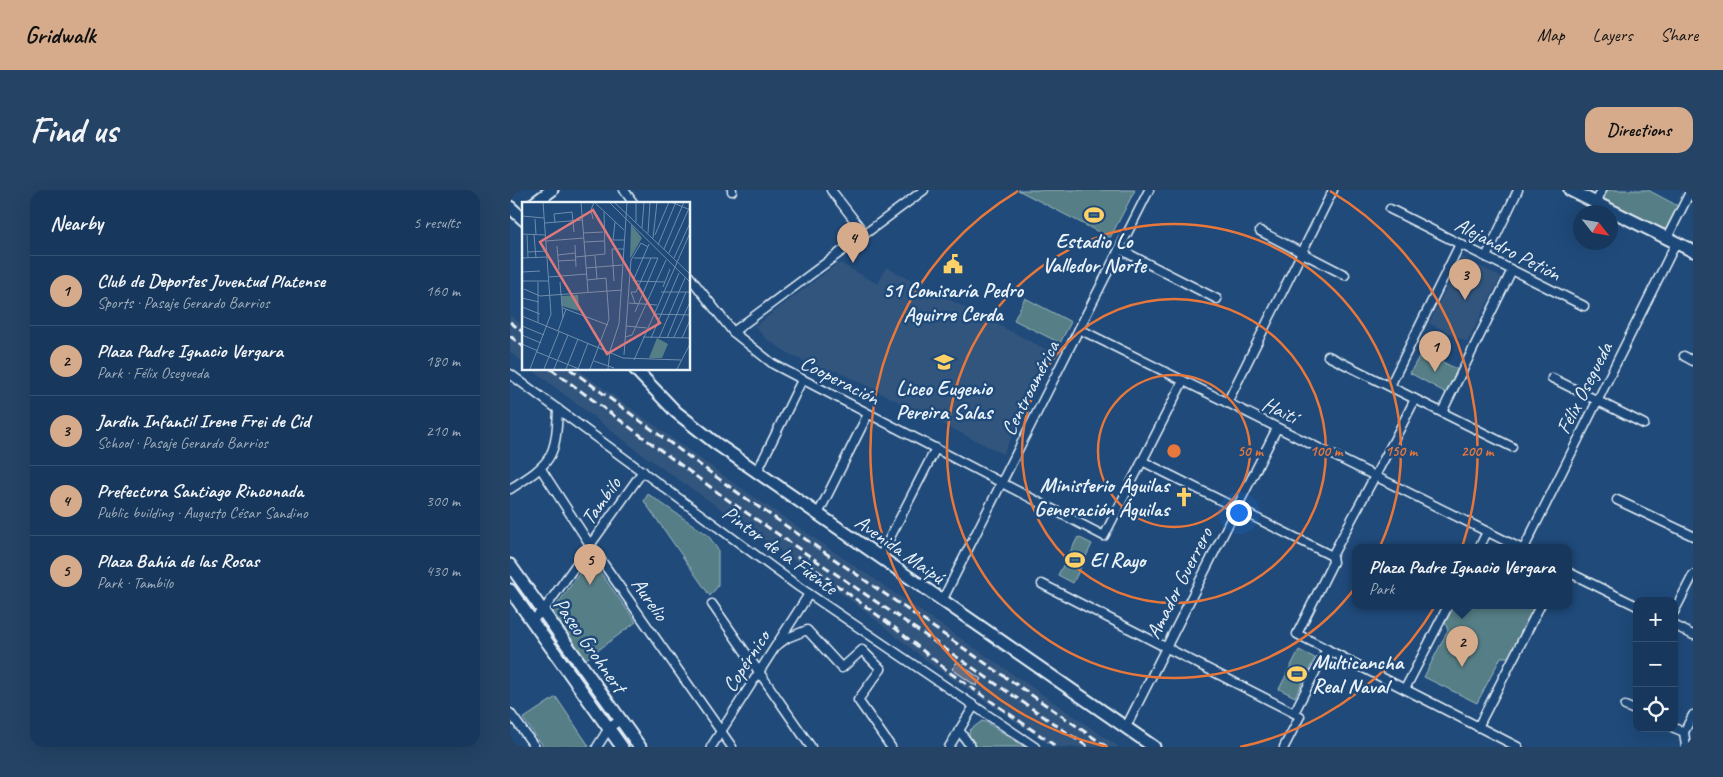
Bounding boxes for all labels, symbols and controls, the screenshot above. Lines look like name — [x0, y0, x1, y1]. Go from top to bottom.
text: Gridwalk — [25, 20, 95, 50]
text: Map — [1537, 24, 1565, 46]
text: Layers — [1593, 24, 1632, 46]
text: Share — [1660, 24, 1698, 46]
button: Directions — [1585, 107, 1693, 153]
text: Find us — [30, 108, 117, 153]
inset map — [522, 202, 690, 370]
sports icon: Estadio Lo Valledor Norte — [1083, 204, 1105, 226]
north arrow — [1573, 205, 1618, 250]
text: Nearby — [50, 210, 103, 236]
street label: Alejandro Petión — [1451, 211, 1566, 287]
text: 5 results — [413, 213, 460, 233]
pin: 4 — [837, 222, 869, 263]
place label: Estadio Lo Valledor Norte — [1042, 228, 1148, 278]
public building icon: 51 Comisaría Pedro Aguirre Cerda — [942, 253, 964, 275]
pin: 3 — [1449, 259, 1481, 300]
text: Club de Deportes Juventud Platense — [97, 269, 325, 293]
place label: 51 Comisaría Pedro Aguirre Cerda — [883, 277, 1024, 327]
text: 1 — [62, 281, 70, 301]
text: 160 m — [426, 281, 460, 301]
text: Sports · Pasaje Gerardo Barrios — [97, 293, 269, 313]
pin: 1 — [1419, 331, 1451, 372]
street label: Centroamérica — [995, 335, 1066, 440]
street label: Félix Osegueda — [1550, 336, 1619, 438]
text: Plaza Padre Ignacio Vergara — [97, 339, 283, 363]
street label: Cooperación — [796, 349, 884, 411]
text: 2 — [62, 351, 70, 371]
text: 180 m — [426, 351, 460, 371]
school or university icon: Liceo Eugenio Pereira Salas — [933, 351, 955, 373]
text: Park · Félix Osegueda — [97, 363, 209, 383]
place label: Liceo Eugenio Pereira Salas — [896, 375, 995, 425]
street label: Haití — [1258, 390, 1305, 431]
text: Jardin Infantil Irene Frei de Cid — [97, 409, 310, 433]
text: 3 — [62, 421, 70, 441]
text: 210 m — [426, 421, 460, 441]
text: School · Pasaje Gerardo Barrios — [97, 433, 268, 453]
centre of rings — [1165, 442, 1183, 460]
text: 50 m — [1237, 442, 1264, 461]
text: 100 m — [1310, 442, 1344, 461]
text: 150 m — [1385, 442, 1419, 461]
text: 200 m — [1461, 442, 1495, 461]
street label: Tambilo — [575, 471, 628, 530]
place label: Ministerio Águilas Generación Águilas — [1034, 472, 1172, 522]
text: Prefectura Santiago Rinconada — [97, 479, 303, 503]
church icon: Ministerio Águilas Generación Águilas — [1173, 486, 1195, 508]
text: 4 — [62, 491, 70, 511]
text: 300 m — [426, 491, 460, 511]
street label: Pintor de la Fuente — [717, 500, 844, 602]
your location — [1226, 500, 1252, 526]
text: Public building · Augusto César Sandino — [97, 503, 308, 523]
street label: Avenida Maipú — [850, 509, 952, 591]
street label: Amador Guerrero — [1140, 522, 1219, 643]
pin: 5 — [574, 544, 606, 585]
popup — [1352, 544, 1572, 609]
place label: El Rayo — [1090, 547, 1148, 574]
text: Plaza Bahía de las Rosas — [97, 549, 259, 573]
sports icon: El Rayo — [1064, 549, 1086, 571]
text: Plaza Padre Ignacio Vergara — [1369, 555, 1555, 579]
text: 5 — [63, 561, 69, 581]
text: 430 m — [426, 561, 460, 581]
street label: Aurelio — [626, 572, 675, 627]
text: Park · Tambilo — [97, 573, 173, 593]
text: Park — [1369, 579, 1394, 599]
street label: Paseo Grohnert — [548, 592, 634, 700]
map controls — [1633, 597, 1678, 732]
button: + — [1633, 597, 1678, 642]
street label: Copérnico — [717, 623, 777, 697]
pin: 2 — [1446, 626, 1478, 667]
button: − — [1633, 642, 1678, 687]
place label: Multicancha Real Naval — [1312, 649, 1405, 699]
sports icon: Multicancha Real Naval — [1286, 663, 1308, 685]
button: locate — [1633, 687, 1678, 732]

